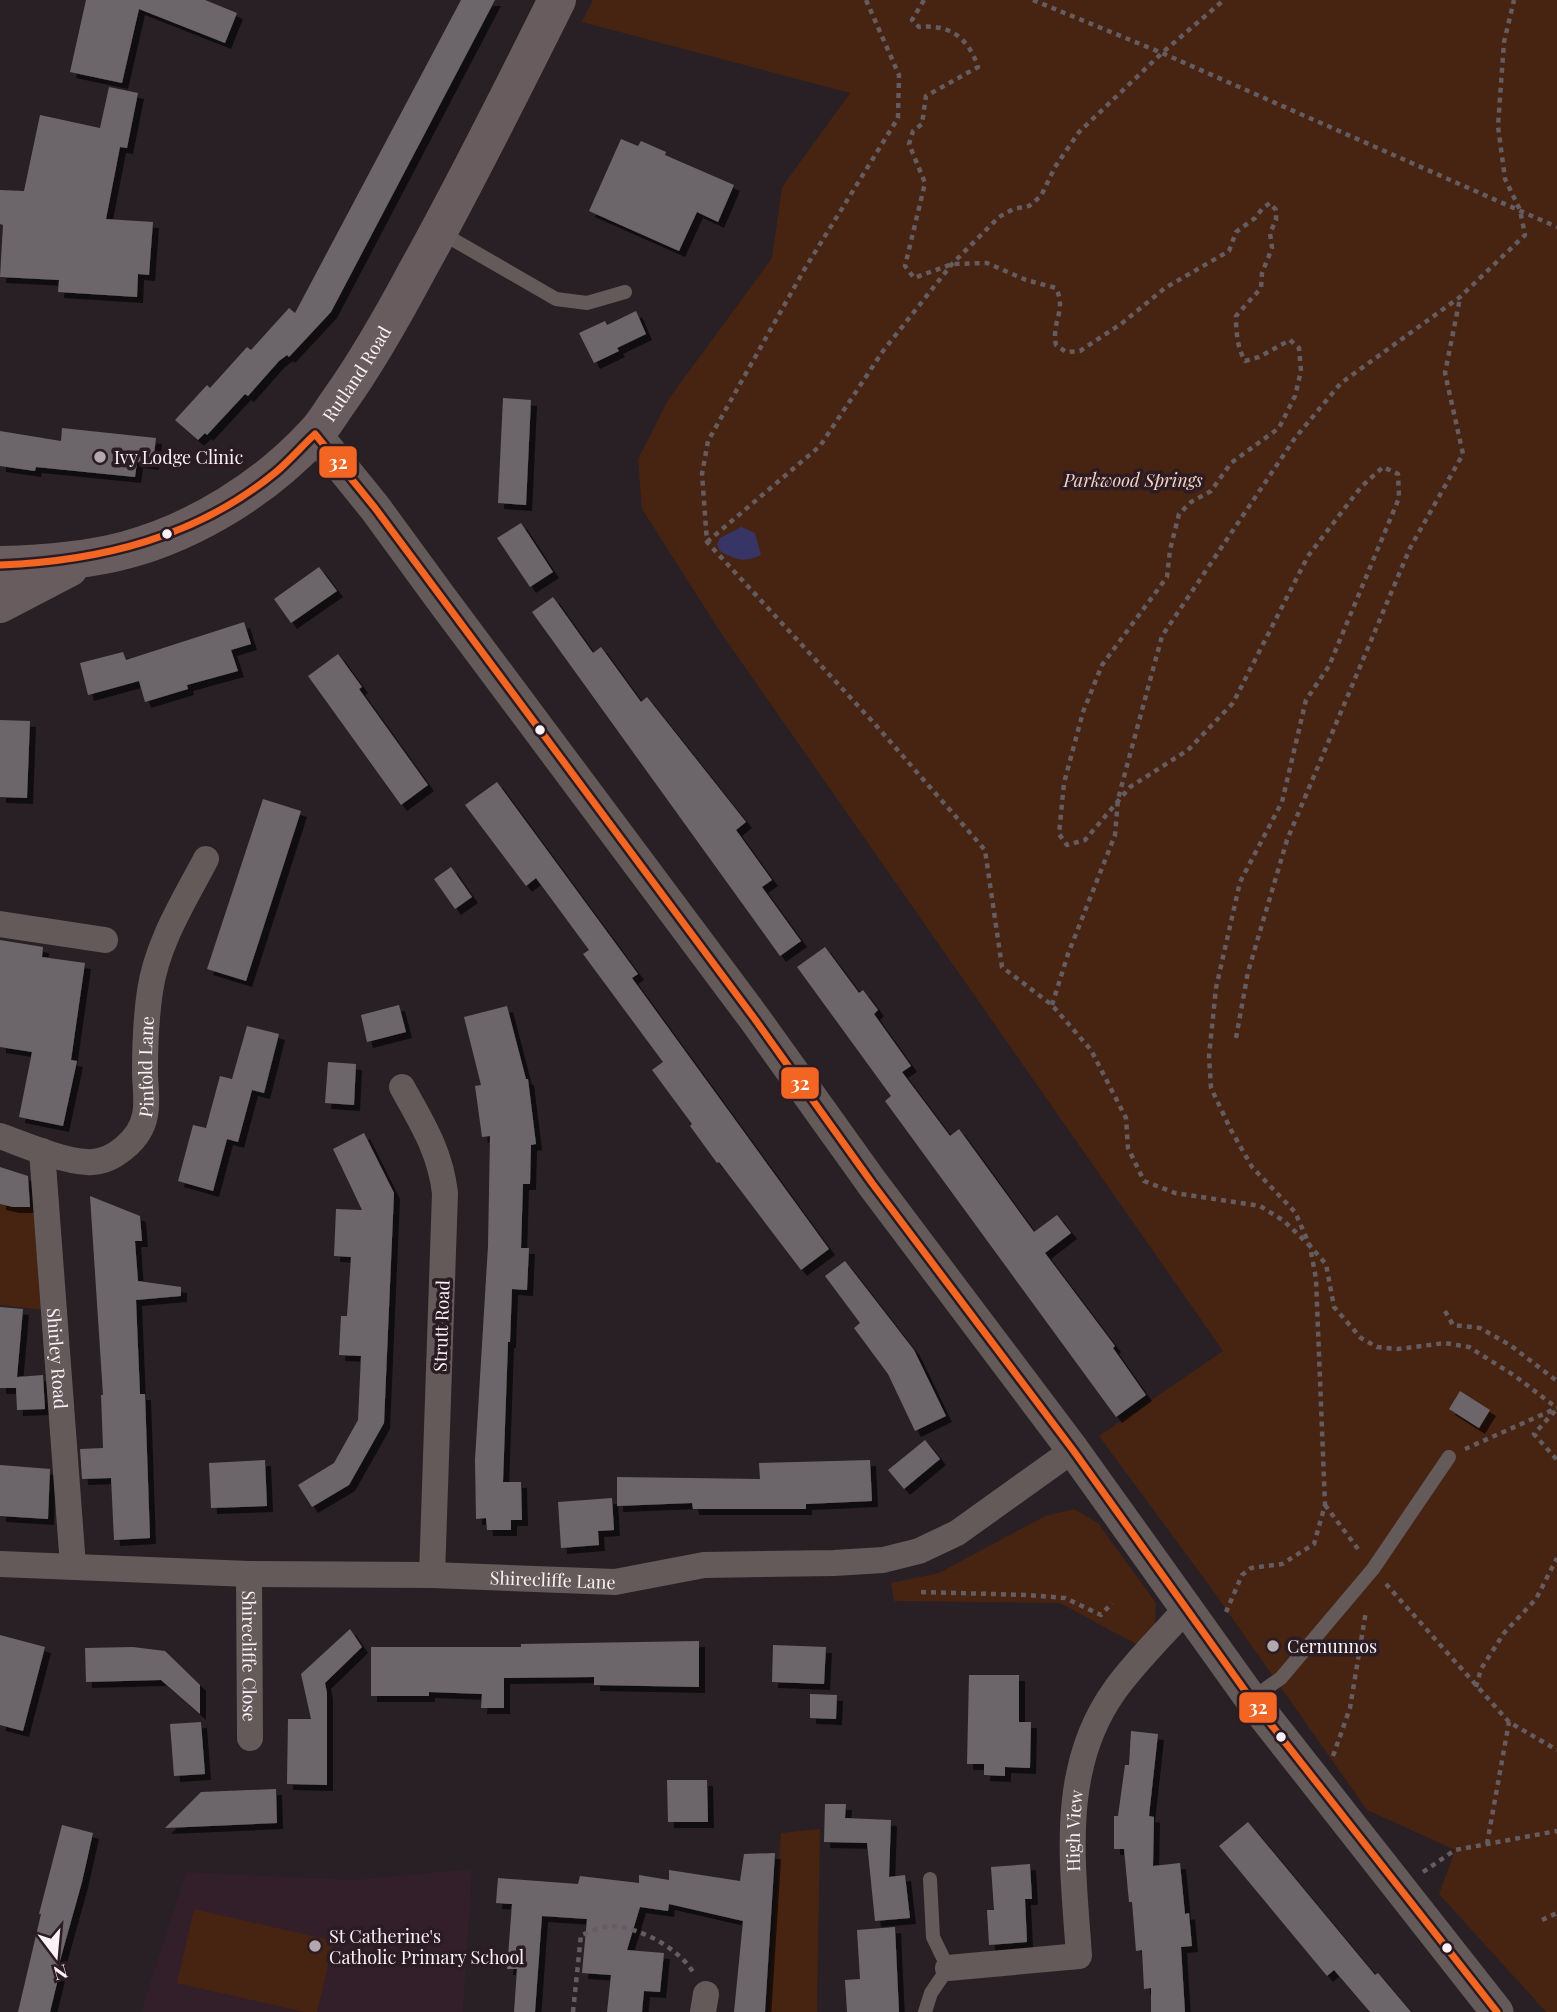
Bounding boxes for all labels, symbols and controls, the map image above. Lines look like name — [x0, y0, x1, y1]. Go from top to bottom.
street label: Rutland Road — [317, 321, 396, 426]
place label: Ivy Lodge Clinic — [114, 445, 243, 469]
line badge: 32 — [318, 445, 358, 479]
text: 32 — [328, 448, 348, 474]
marker: Ivy Lodge Clinic — [92, 449, 108, 465]
park label: Parkwood Springs — [1062, 468, 1203, 492]
unlabelled marker — [160, 527, 174, 541]
unlabelled marker — [533, 723, 547, 737]
street label: Pinfold Lane — [133, 1015, 159, 1119]
line badge: 32 — [780, 1066, 820, 1100]
text: 32 — [790, 1069, 810, 1095]
street label: Strutt Road — [427, 1279, 455, 1372]
street label: Shirley Road — [42, 1307, 73, 1410]
street label: Shirecliffe Lane — [489, 1565, 616, 1594]
street label: Shirecliffe Close — [237, 1590, 262, 1722]
place label: Cernunnos — [1287, 1634, 1377, 1658]
marker: Cernunnos — [1265, 1638, 1281, 1654]
line badge: 32 — [1238, 1691, 1278, 1724]
text: 32 — [1248, 1693, 1268, 1719]
unlabelled marker — [1274, 1730, 1288, 1744]
street label: High View — [1061, 1788, 1088, 1872]
north arrow — [21, 1921, 91, 1991]
place label: St Catherine's Catholic Primary School — [329, 1924, 524, 1969]
marker: St Catherine's Catholic Primary School — [307, 1938, 323, 1954]
unlabelled marker — [1440, 1941, 1454, 1955]
text: N — [51, 1959, 71, 1988]

